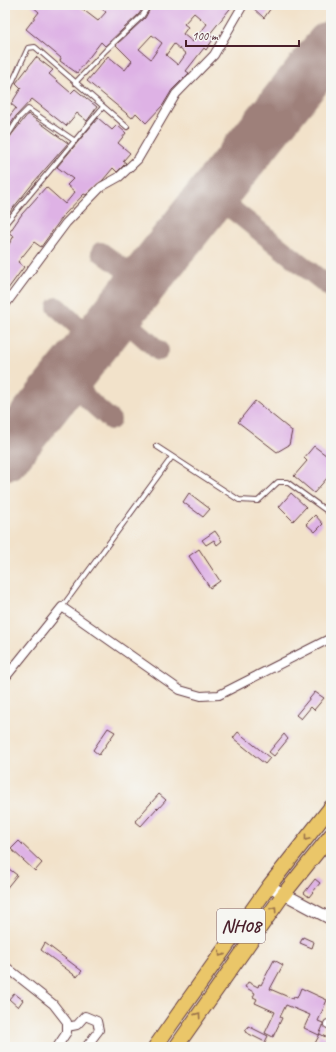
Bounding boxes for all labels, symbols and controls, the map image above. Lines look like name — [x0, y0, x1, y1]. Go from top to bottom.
scale bar — [186, 22, 299, 48]
text: 100 m — [192, 28, 219, 44]
one-way arrow — [305, 833, 312, 840]
one-way arrow — [269, 907, 276, 914]
road number: NH08 — [217, 909, 265, 943]
one-way arrow — [219, 949, 226, 956]
one-way arrow — [193, 1013, 200, 1020]

